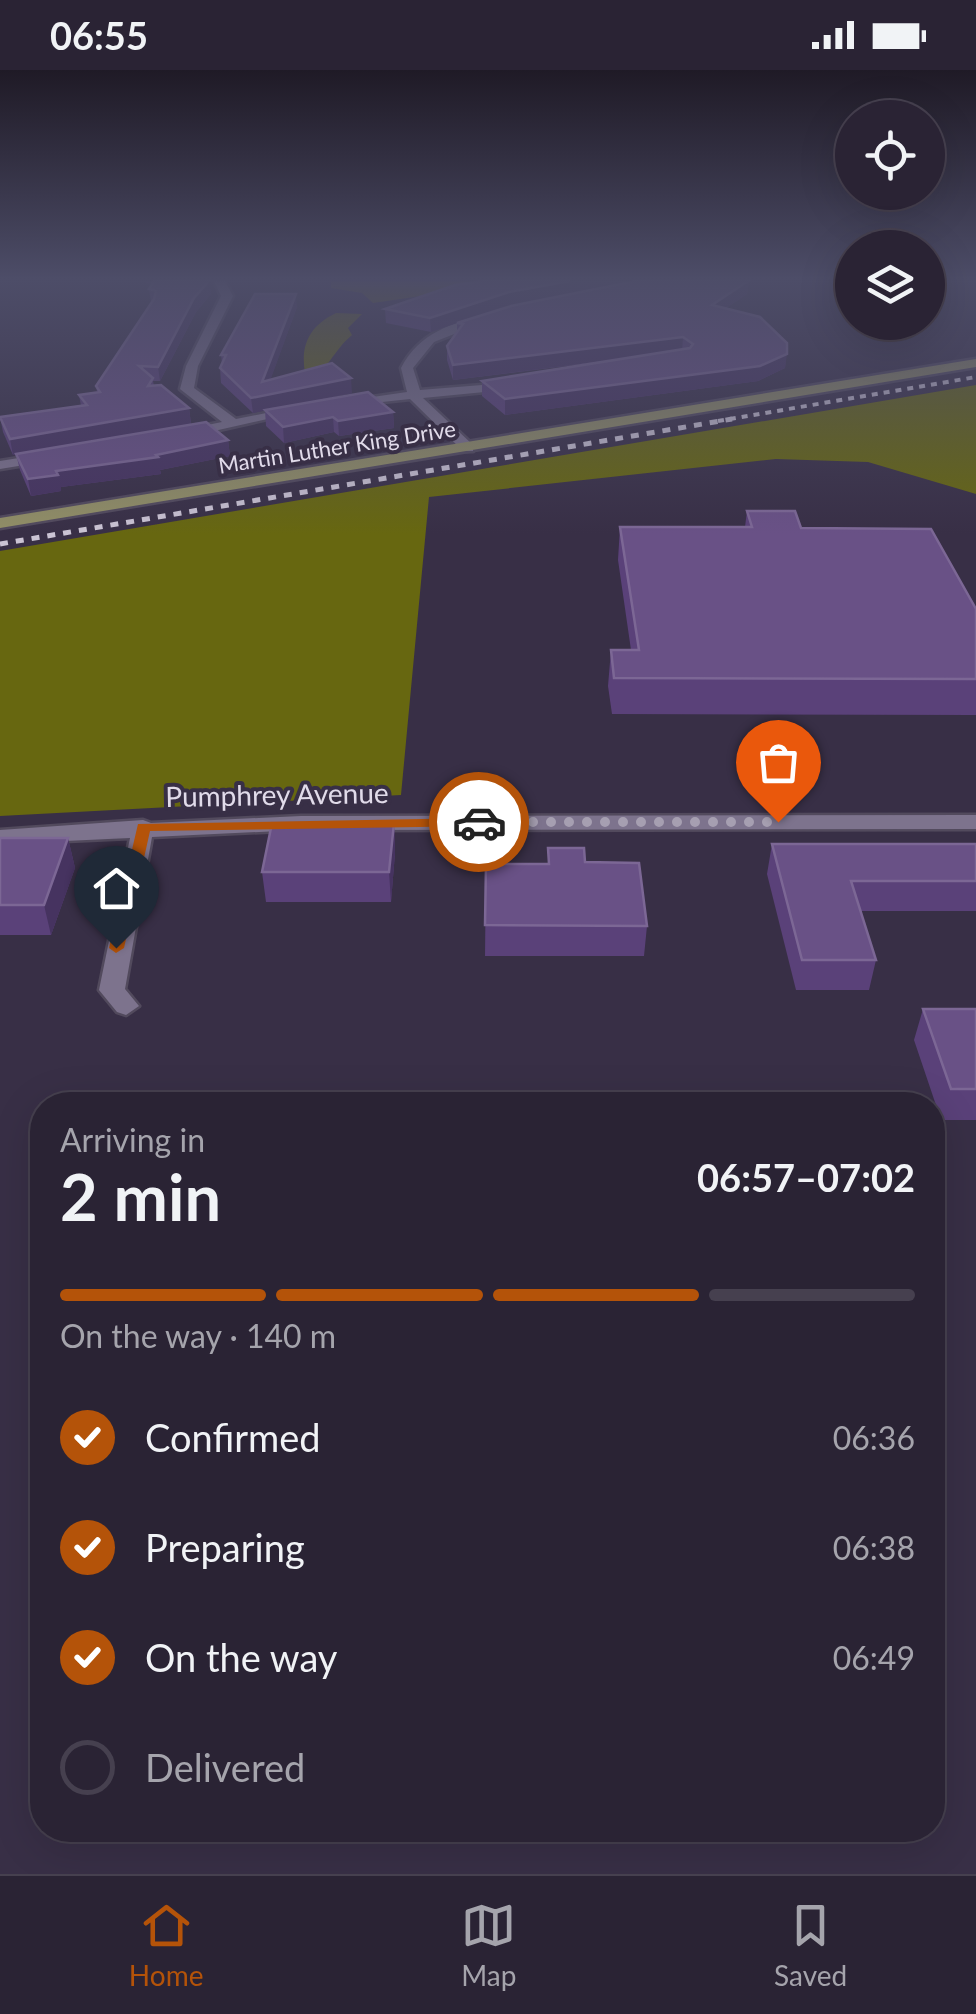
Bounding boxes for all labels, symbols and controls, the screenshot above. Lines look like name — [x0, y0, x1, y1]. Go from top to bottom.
text: 06:55 — [50, 12, 148, 58]
map controls — [835, 100, 945, 340]
button: locate — [835, 100, 945, 210]
button: layers — [835, 230, 945, 340]
street label: Martin Luther King Drive — [216, 414, 458, 479]
pin — [736, 720, 821, 823]
icon: bag — [751, 735, 806, 790]
courier — [429, 772, 529, 872]
street label: Pumphrey Avenue — [165, 775, 389, 813]
icon: car — [452, 795, 507, 850]
pin — [74, 846, 159, 949]
icon: home — [89, 861, 144, 916]
text: Arriving in — [60, 1120, 205, 1159]
text: 06:57–07:02 — [697, 1154, 915, 1200]
text: 2 min — [60, 1157, 221, 1235]
text: On the way · 140 m — [60, 1316, 336, 1355]
icon: check — [60, 1410, 115, 1465]
text: Confirmed — [145, 1414, 321, 1460]
text: 06:36 — [833, 1418, 915, 1457]
icon: check — [60, 1520, 115, 1575]
text: Preparing — [145, 1524, 305, 1570]
text: 06:38 — [833, 1528, 915, 1567]
icon: check — [60, 1630, 115, 1685]
text: On the way — [145, 1634, 337, 1680]
text: 06:49 — [833, 1638, 915, 1677]
text: Delivered — [145, 1744, 305, 1790]
tab: Home — [129, 1898, 203, 1992]
tab: Map — [461, 1898, 516, 1992]
tab: Saved — [774, 1898, 847, 1992]

